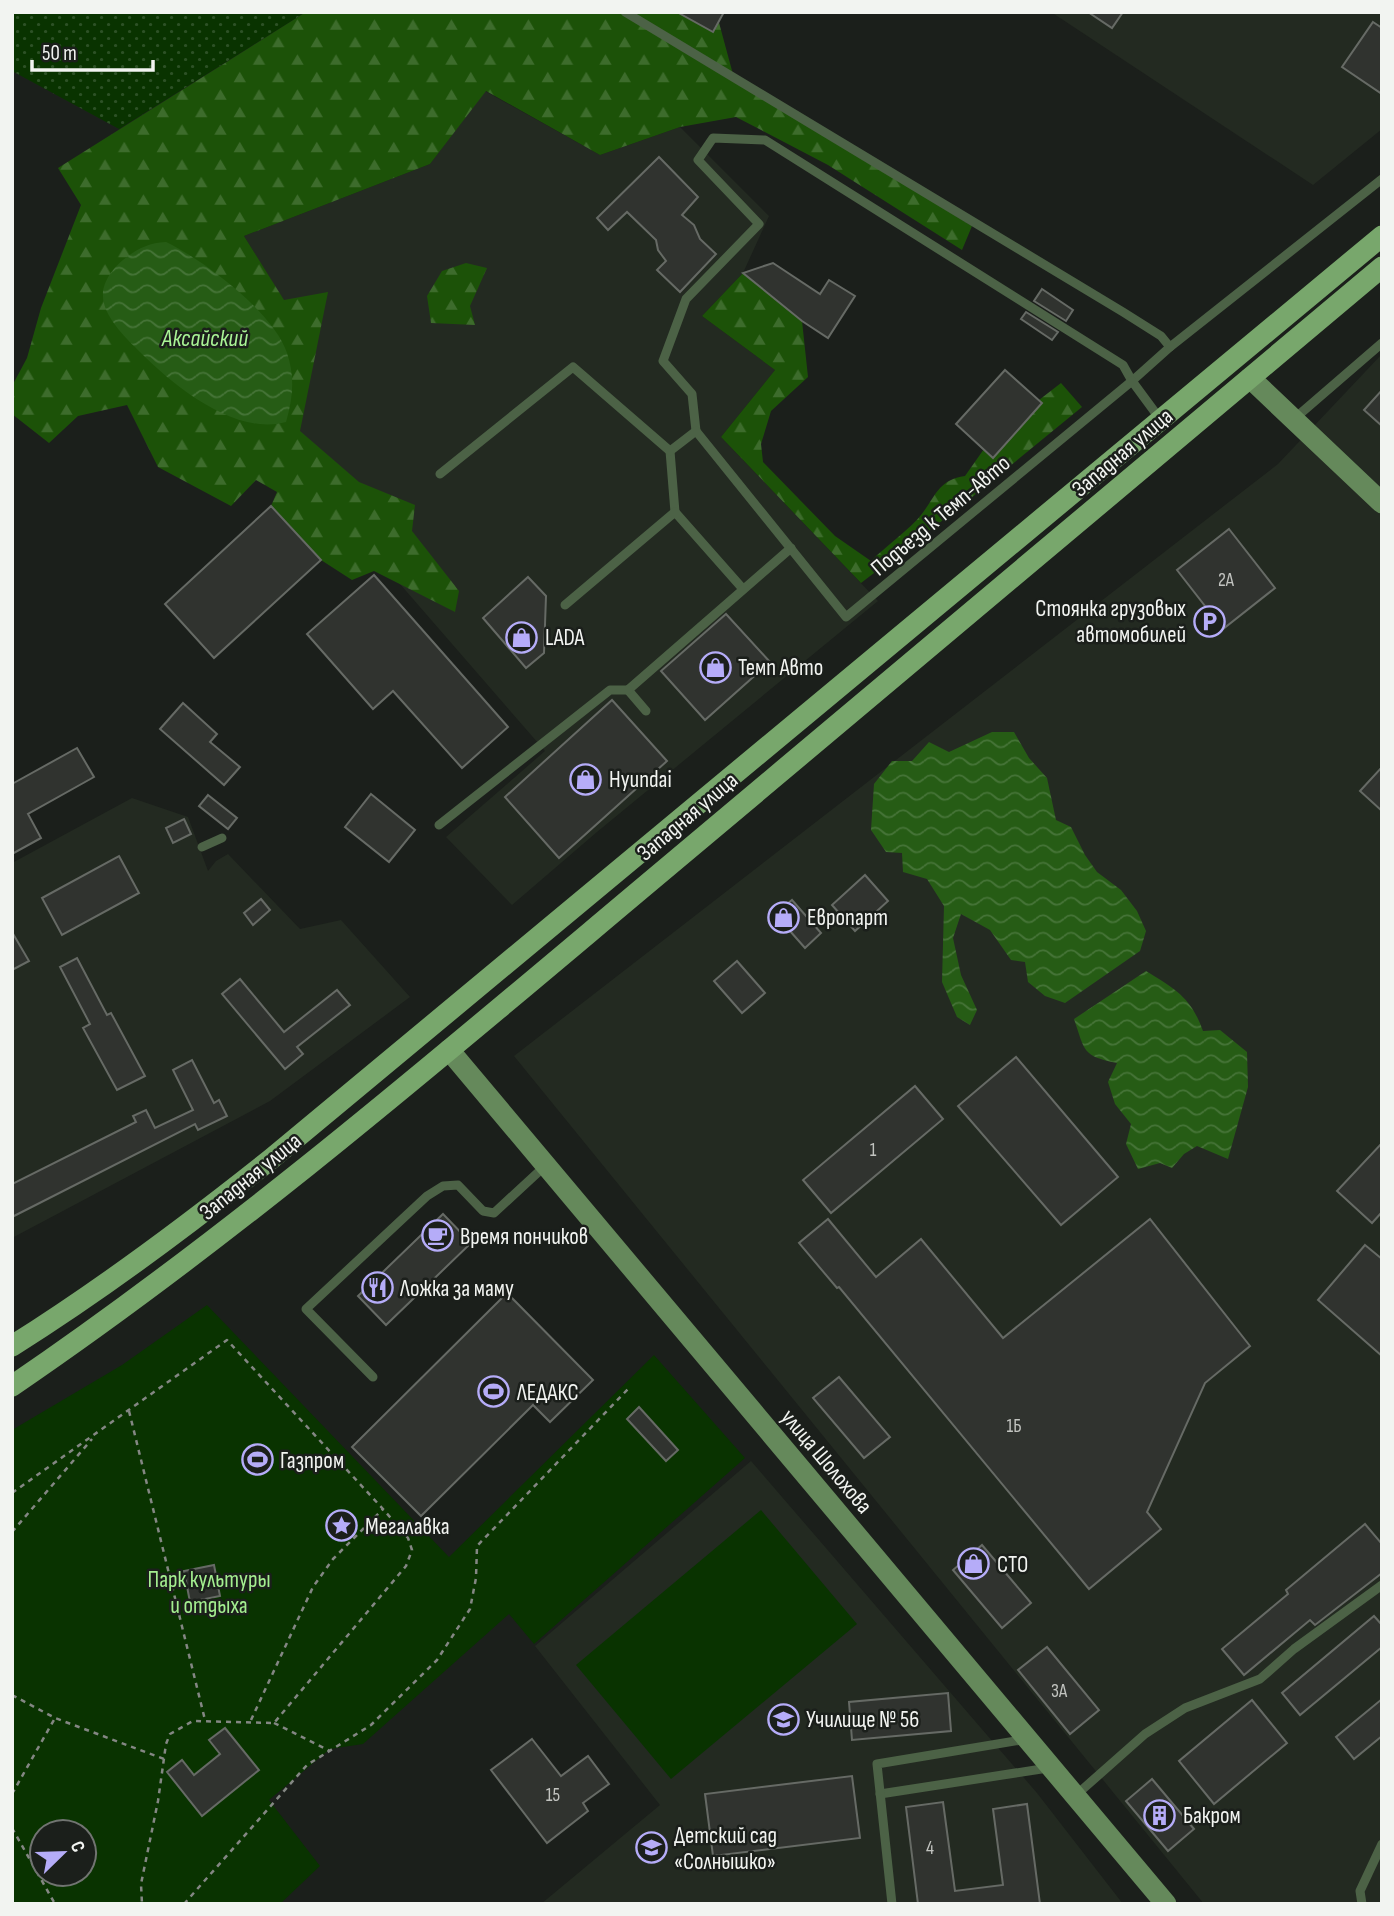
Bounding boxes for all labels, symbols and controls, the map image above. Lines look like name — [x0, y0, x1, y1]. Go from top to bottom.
scale bar — [32, 28, 152, 72]
text: 50 m — [42, 41, 77, 66]
water label: Аксайский — [161, 324, 248, 353]
street label: Западная улица — [1066, 402, 1179, 503]
street label: Подъезд к Темп-Авто — [865, 449, 1016, 582]
house number: 2А — [1218, 569, 1235, 592]
place label: Стоянка грузовых автомобилей — [1035, 595, 1186, 649]
parking icon: Стоянка грузовых автомобилей — [1192, 604, 1226, 638]
shop icon: LADA — [505, 620, 539, 654]
place label: LADA — [545, 624, 585, 652]
shop icon: Темп Авто — [698, 650, 732, 684]
place label: Темп Авто — [738, 654, 823, 682]
shop icon: Hyundai — [569, 762, 603, 796]
place label: Hyundai — [609, 766, 672, 794]
street label: Западная улица — [631, 766, 744, 867]
shop icon: Европарт — [767, 900, 801, 934]
place label: Европарт — [807, 904, 888, 932]
street label: Западная улица — [194, 1127, 307, 1226]
house number: 1 — [870, 1139, 877, 1162]
cafe icon: Время пончиков — [420, 1219, 454, 1253]
place label: Время пончиков — [460, 1223, 588, 1251]
restaurant icon: Ложка за маму — [360, 1271, 394, 1305]
place label: Ложка за маму — [399, 1275, 514, 1303]
sports icon: ЛЕДАКС — [477, 1375, 511, 1409]
place label: ЛЕДАКС — [516, 1379, 579, 1407]
street label: улица Шолохова — [775, 1404, 878, 1519]
house number: 1Б — [1006, 1415, 1022, 1438]
sports icon: Газпром — [240, 1443, 274, 1477]
place label: Газпром — [280, 1447, 344, 1475]
place icon: Мегалавка — [325, 1509, 359, 1543]
place label: Мегалавка — [365, 1513, 450, 1541]
shop icon: СТО — [957, 1547, 991, 1581]
place label: СТО — [997, 1551, 1028, 1579]
park label: Парк культуры и отдыха — [147, 1566, 271, 1620]
house number: 3А — [1051, 1680, 1068, 1703]
school or university icon: Училище № 56 — [766, 1702, 800, 1736]
place label: Училище № 56 — [806, 1706, 919, 1734]
house number: 15 — [546, 1784, 560, 1807]
building icon: Бакром — [1143, 1798, 1177, 1832]
place label: Бакром — [1183, 1802, 1241, 1830]
north arrow — [28, 1818, 98, 1888]
place label: Детский сад «Солнышко» — [674, 1822, 777, 1876]
school or university icon: Детский сад «Солнышко» — [634, 1831, 668, 1865]
house number: 4 — [926, 1837, 934, 1860]
text: С — [65, 1838, 90, 1856]

